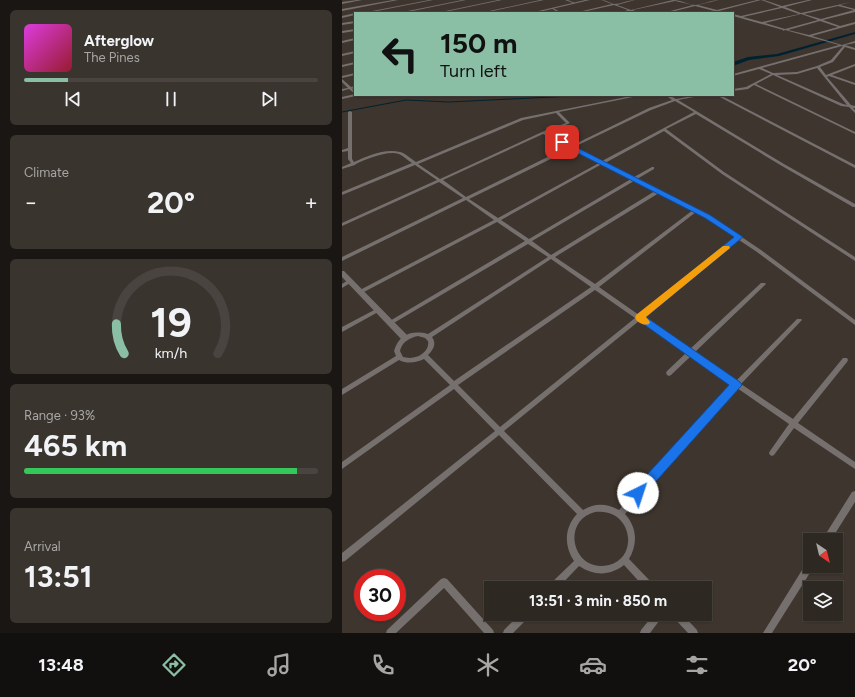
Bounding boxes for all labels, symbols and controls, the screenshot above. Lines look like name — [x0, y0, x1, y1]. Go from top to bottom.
text: 150 m — [440, 26, 517, 60]
icon: left — [374, 28, 426, 80]
text: Afterglow — [84, 32, 154, 50]
text: The Pines — [84, 50, 140, 65]
text: Turn left — [440, 60, 507, 82]
icon: previous — [62, 88, 84, 110]
icon: pause — [160, 88, 182, 110]
icon: next — [258, 88, 280, 110]
pin — [545, 125, 579, 159]
icon: arrive — [551, 131, 573, 153]
text: Climate — [24, 165, 69, 180]
text: 20° — [147, 184, 195, 221]
text: − — [24, 189, 38, 216]
text: + — [304, 189, 318, 216]
text: 19 — [150, 297, 192, 347]
text: km/h — [155, 344, 187, 362]
text: Range · 93% — [24, 408, 95, 423]
text: 465 km — [24, 427, 127, 464]
position arrow — [617, 472, 659, 514]
north arrow — [803, 533, 843, 573]
map controls — [803, 533, 843, 621]
text: Arrival — [24, 539, 61, 554]
text: 13:51 — [24, 558, 92, 595]
speed limit sign: 30 — [354, 569, 406, 621]
button: layers — [803, 581, 843, 621]
text: 13:51 · 3 min · 850 m — [529, 592, 667, 610]
icon: directions — [160, 651, 188, 679]
icon: music — [265, 651, 293, 679]
icon: phone — [369, 651, 397, 679]
icon: climate — [474, 651, 502, 679]
icon: car — [579, 651, 607, 679]
icon: filters — [683, 651, 711, 679]
text: 13:48 — [38, 654, 84, 676]
text: 20° — [788, 654, 817, 676]

